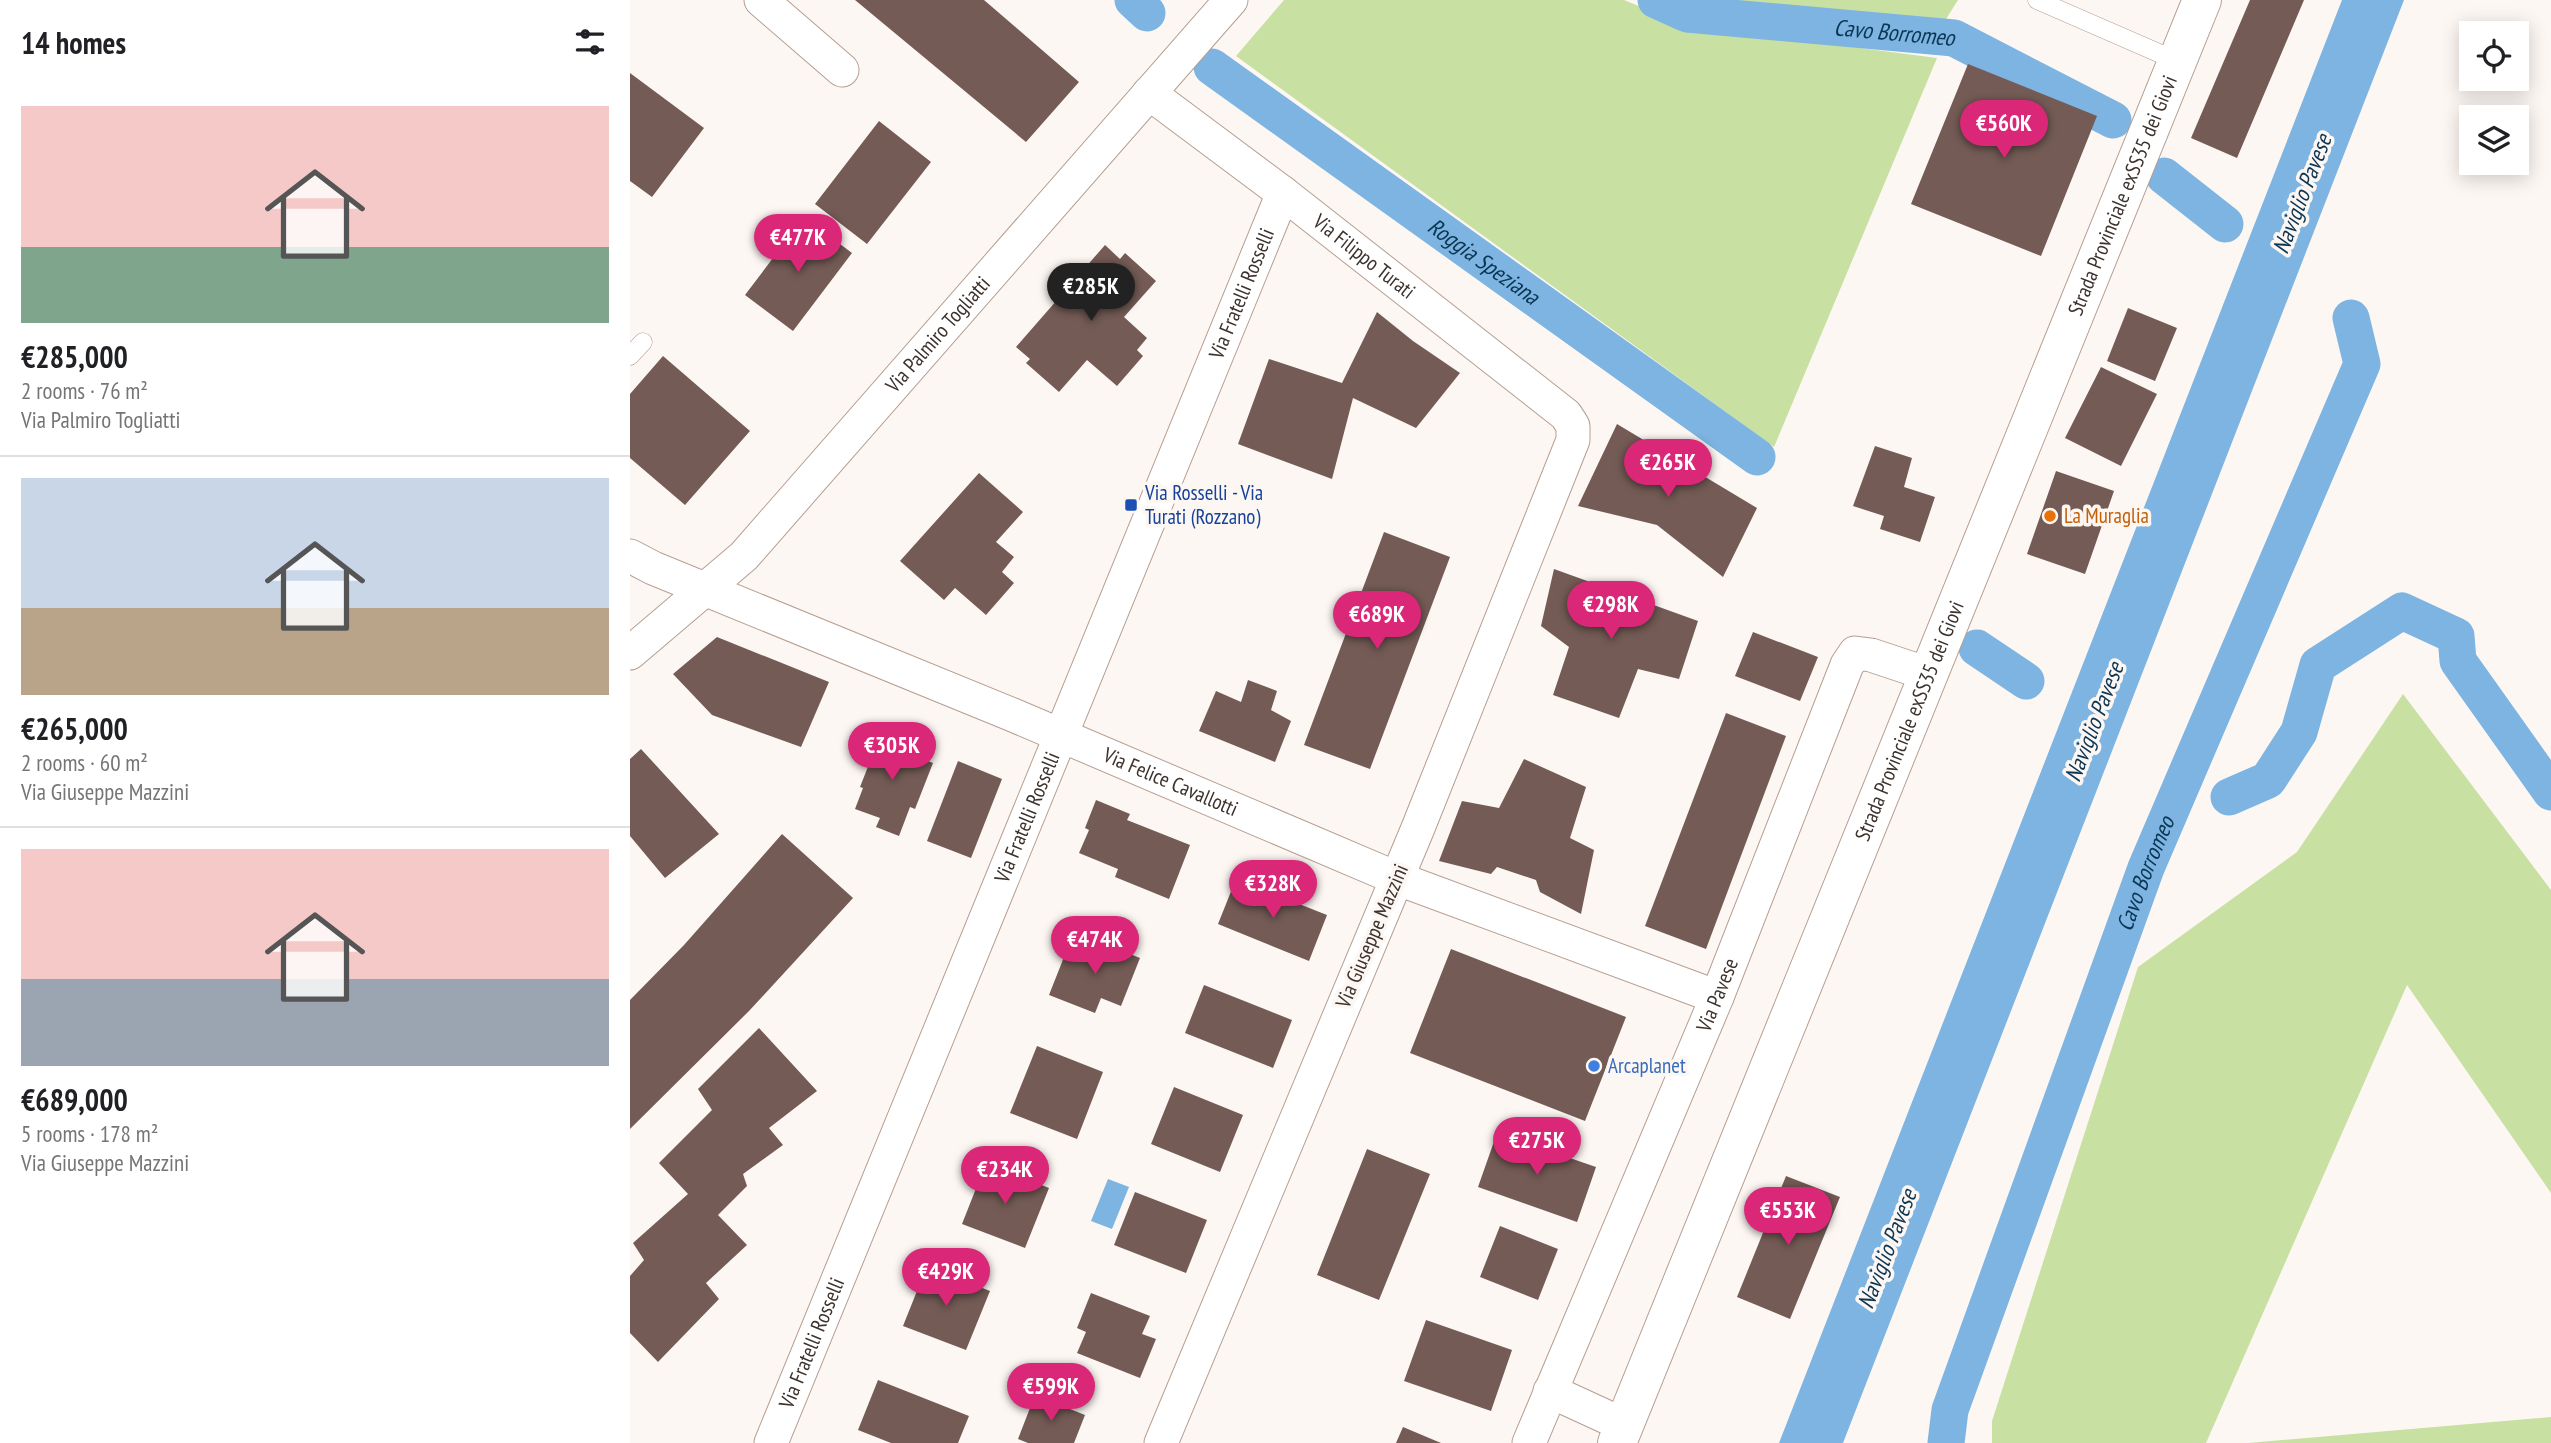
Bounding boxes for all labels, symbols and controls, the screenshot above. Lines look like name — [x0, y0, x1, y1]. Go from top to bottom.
water label: Cavo Borromeo — [1833, 12, 1958, 52]
map controls — [2459, 21, 2529, 175]
button: locate — [2459, 21, 2529, 91]
text: 14 homes — [21, 23, 126, 62]
icon: filters — [571, 23, 609, 61]
street label: Strada Provinciale exSS35 dei Giovi — [2062, 71, 2183, 319]
pin: €560K — [1955, 100, 2053, 160]
button: layers — [2459, 105, 2529, 175]
text: €560K — [1976, 108, 2032, 137]
water label: Naviglio Pavese — [2266, 129, 2338, 257]
icon: home — [252, 151, 378, 277]
street label: Via Filippo Turati — [1307, 207, 1421, 304]
water label: Roggia Speziana — [1423, 211, 1547, 312]
pin: €477K — [749, 215, 847, 274]
text: €477K — [770, 222, 826, 251]
street label: Via Fratelli Rosselli — [1202, 224, 1280, 364]
pin: €285K — [1042, 264, 1140, 323]
street label: Via Palmiro Togliatti — [879, 271, 996, 399]
text: €285K — [1063, 271, 1119, 300]
text: €285,000 — [21, 337, 128, 376]
text: 2 rooms · 76 m² — [21, 376, 148, 405]
text: Via Palmiro Togliatti — [21, 405, 180, 434]
pin: €265K — [1619, 440, 1717, 499]
text: €265K — [1640, 447, 1696, 476]
place label: Via Rosselli - Via Turati (Rozzano) — [1144, 479, 1263, 530]
marker: Via Rosselli - Via Turati (Rozzano) — [1123, 497, 1139, 513]
place label: La Muraglia — [2064, 502, 2149, 529]
marker: La Muraglia — [2042, 508, 2058, 524]
icon: home — [252, 523, 378, 649]
pin: €298K — [1562, 582, 1660, 641]
text: €298K — [1583, 589, 1639, 618]
pin: €689K — [1328, 592, 1426, 651]
street label: Strada Provinciale exSS35 dei Giovi — [1849, 597, 1970, 845]
text: €689K — [1349, 599, 1405, 628]
water label: Naviglio Pavese — [2058, 657, 2130, 785]
text: €265,000 — [21, 709, 128, 748]
pin: €305K — [843, 722, 941, 782]
text: €305K — [864, 730, 920, 759]
street label: Via Felice Cavallotti — [1098, 741, 1242, 822]
text: 2 rooms · 60 m² — [21, 748, 148, 777]
street label: Via Fratelli Rosselli — [988, 748, 1066, 888]
text: Via Giuseppe Mazzini — [21, 777, 189, 806]
water label: Cavo Borromeo — [2109, 810, 2181, 935]
pin: €328K — [1224, 860, 1322, 920]
street label: Via Giuseppe Mazzini — [1329, 860, 1414, 1013]
text: €328K — [1245, 868, 1301, 897]
icon: home — [252, 894, 378, 1020]
pin: €474K — [1046, 916, 1144, 976]
text: €474K — [1067, 924, 1123, 953]
street label: Via Pavese — [1690, 954, 1744, 1037]
place label: Arcaplanet — [1608, 1052, 1686, 1079]
marker: Arcaplanet — [1586, 1058, 1602, 1074]
text: €689,000 — [21, 1080, 128, 1119]
pin: €275K — [1488, 1118, 1586, 1177]
text: 5 rooms · 178 m² — [21, 1119, 158, 1148]
text: €275K — [1509, 1125, 1565, 1154]
pin: €234K — [956, 1146, 1054, 1206]
text: Via Giuseppe Mazzini — [21, 1148, 189, 1177]
text: €234K — [977, 1154, 1033, 1183]
water label: Naviglio Pavese — [1851, 1184, 1923, 1312]
pin: €553K — [1739, 1188, 1837, 1247]
text: €553K — [1760, 1195, 1816, 1224]
pin: €429K — [897, 1248, 995, 1308]
text: €429K — [918, 1256, 974, 1285]
street label: Via Fratelli Rosselli — [772, 1274, 850, 1413]
pin: €599K — [1002, 1364, 1100, 1423]
text: €599K — [1023, 1371, 1079, 1400]

